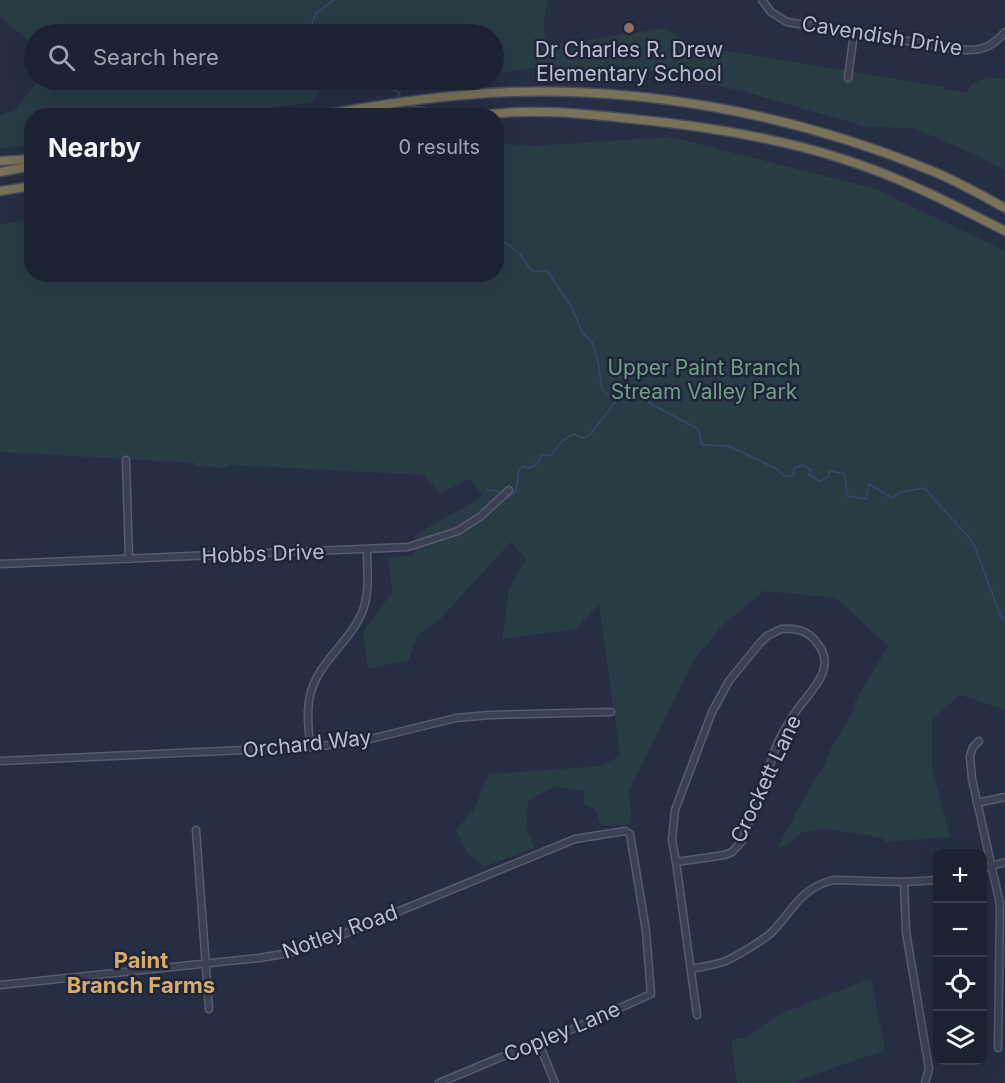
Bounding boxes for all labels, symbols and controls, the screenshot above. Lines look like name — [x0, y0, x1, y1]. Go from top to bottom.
street label: Cavendish Drive — [800, 10, 964, 61]
marker: Dr Charles R. Drew Elementary School — [622, 21, 636, 35]
search box — [24, 24, 504, 90]
place label: Dr Charles R. Drew Elementary School — [535, 37, 723, 86]
icon: search — [45, 41, 78, 74]
text: Search here — [93, 44, 219, 70]
text: Nearby — [48, 132, 141, 163]
text: 0 results — [398, 135, 480, 159]
park label: Upper Paint Branch Stream Valley Park — [607, 355, 801, 404]
street label: Hobbs Drive — [201, 539, 325, 568]
street label: Crockett Lane — [725, 711, 806, 847]
street label: Orchard Way — [241, 724, 373, 763]
map controls — [933, 849, 987, 1065]
button: + — [933, 849, 987, 903]
street label: Notley Road — [279, 899, 401, 964]
button: − — [933, 903, 987, 957]
district label: Paint Branch Farms — [67, 947, 215, 998]
button: locate — [933, 957, 987, 1011]
street label: Copley Lane — [500, 996, 624, 1067]
button: layers — [933, 1011, 987, 1065]

